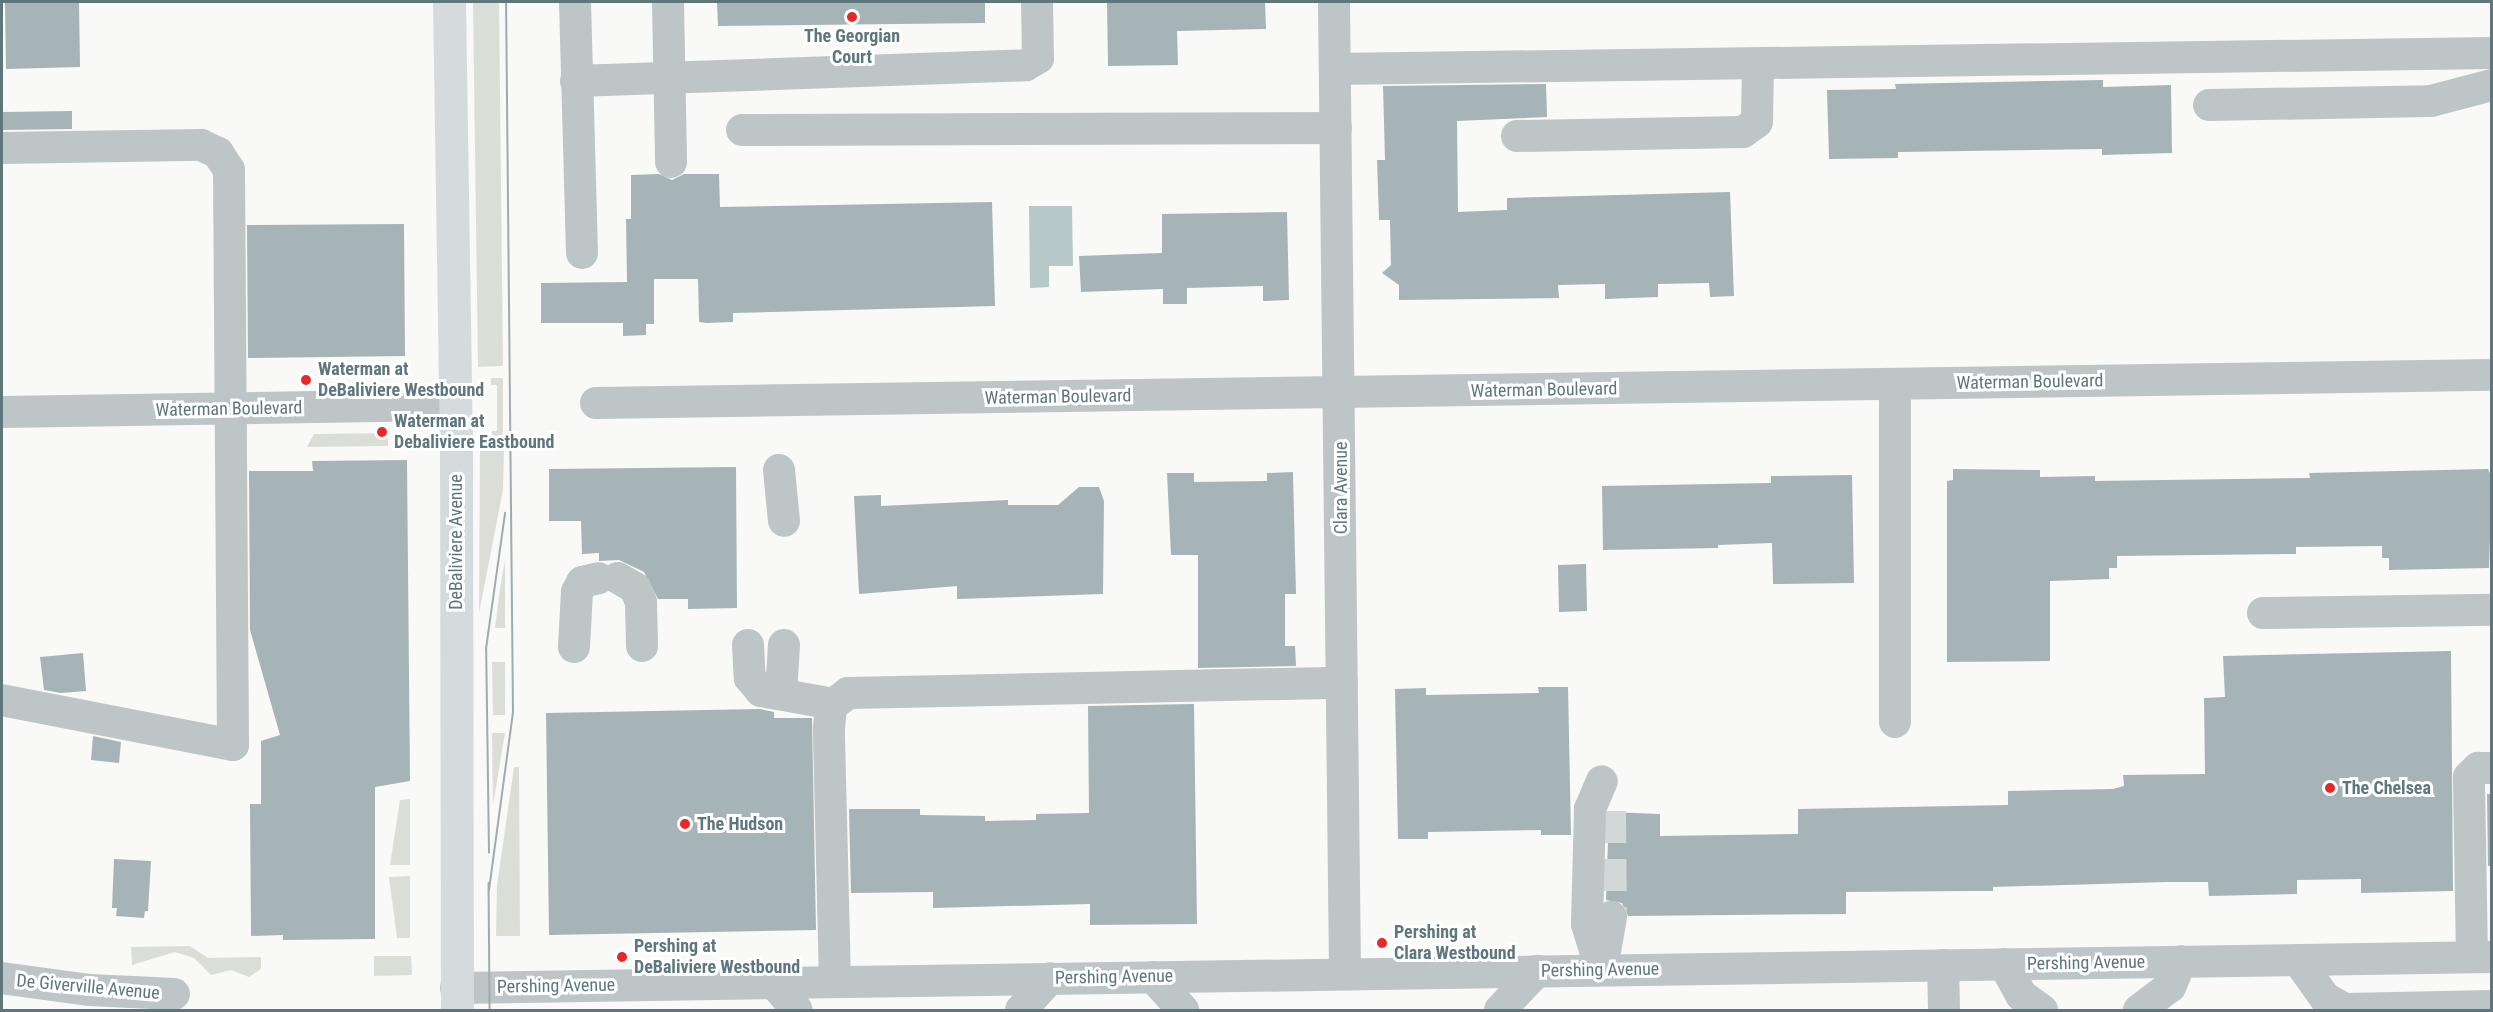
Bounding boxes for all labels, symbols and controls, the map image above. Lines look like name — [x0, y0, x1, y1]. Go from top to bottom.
marker: The Georgian Court — [845, 10, 859, 24]
place label: The Georgian Court — [804, 26, 900, 68]
place label: Waterman at DeBaliviere Westbound — [318, 359, 484, 401]
street label: Waterman Boulevard — [1956, 370, 2104, 394]
marker: Waterman at DeBaliviere Westbound — [299, 373, 313, 387]
street label: Waterman Boulevard — [1470, 378, 1618, 402]
street label: Waterman Boulevard — [984, 385, 1132, 409]
street label: Waterman Boulevard — [155, 397, 303, 421]
place label: Waterman at Debaliviere Eastbound — [394, 411, 555, 454]
marker: Waterman at Debaliviere Eastbound — [375, 425, 389, 439]
street label: Clara Avenue — [1330, 442, 1352, 534]
street label: DeBaliviere Avenue — [445, 474, 467, 610]
place label: The Chelsea — [2342, 777, 2431, 799]
marker: The Chelsea — [2323, 781, 2337, 795]
place label: The Hudson — [697, 813, 783, 835]
marker: The Hudson — [678, 817, 692, 831]
place label: Pershing at Clara Westbound — [1394, 922, 1516, 964]
place label: Pershing at DeBaliviere Westbound — [634, 936, 800, 978]
marker: Pershing at Clara Westbound — [1375, 936, 1389, 950]
marker: Pershing at DeBaliviere Westbound — [615, 950, 629, 964]
street label: Pershing Avenue — [2027, 951, 2145, 975]
street label: Pershing Avenue — [1541, 958, 1659, 982]
street label: Pershing Avenue — [1055, 965, 1173, 989]
street label: De Giverville Avenue — [15, 970, 161, 1004]
street label: Pershing Avenue — [497, 974, 615, 998]

